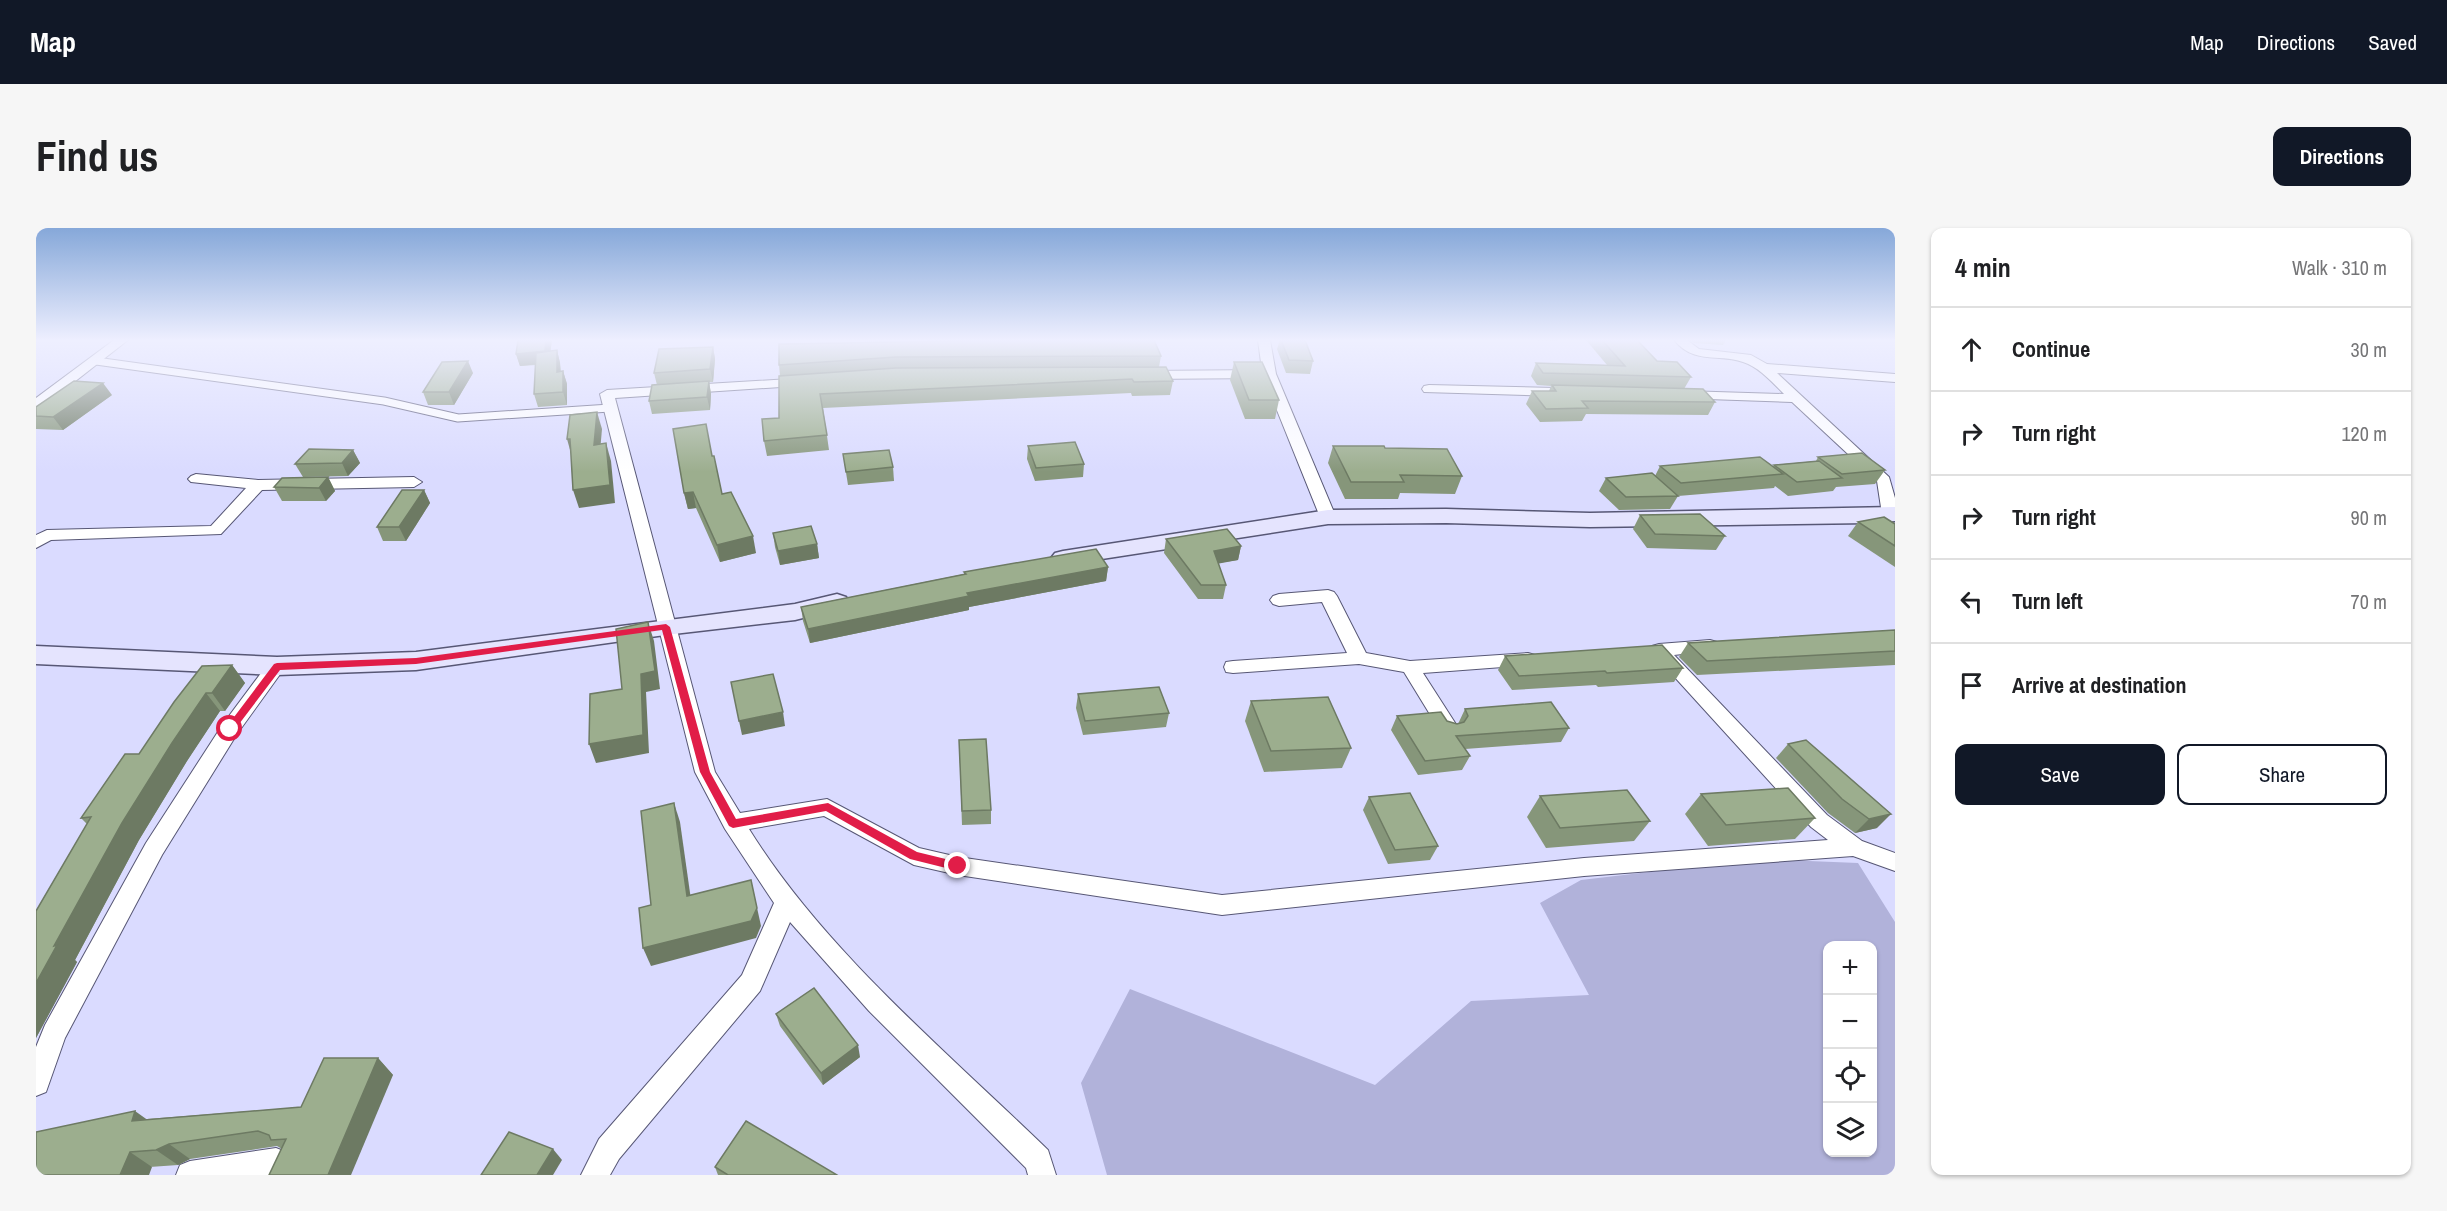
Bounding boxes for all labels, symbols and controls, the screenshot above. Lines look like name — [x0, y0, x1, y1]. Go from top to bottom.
text: Map — [30, 23, 76, 61]
text: Map — [2190, 28, 2224, 57]
text: Directions — [2257, 28, 2335, 57]
text: Saved — [2368, 28, 2417, 57]
button: Directions — [2273, 127, 2411, 186]
text: Find us — [36, 128, 158, 184]
text: 4 min — [1955, 250, 2011, 285]
text: Walk · 310 m — [2292, 254, 2387, 281]
icon: ahead — [1955, 333, 1988, 366]
text: Continue — [2012, 334, 2090, 364]
text: 30 m — [2351, 336, 2387, 363]
icon: right — [1955, 417, 1988, 450]
text: Turn right — [2012, 418, 2096, 448]
text: 120 m — [2341, 420, 2387, 447]
icon: right — [1955, 501, 1988, 534]
text: Turn right — [2012, 502, 2096, 532]
text: 90 m — [2351, 504, 2387, 531]
icon: left — [1955, 585, 1988, 618]
text: Turn left — [2012, 586, 2083, 616]
text: 70 m — [2351, 588, 2387, 615]
icon: arrive — [1955, 669, 1988, 702]
text: Arrive at destination — [2012, 670, 2186, 700]
route start — [216, 715, 242, 741]
button: Save — [1955, 744, 2165, 805]
button: Share — [2177, 744, 2387, 805]
route end — [944, 852, 970, 878]
map controls — [1823, 941, 1877, 1157]
button: + — [1823, 941, 1877, 995]
button: − — [1823, 995, 1877, 1049]
button: locate — [1823, 1049, 1877, 1103]
button: layers — [1823, 1103, 1877, 1157]

